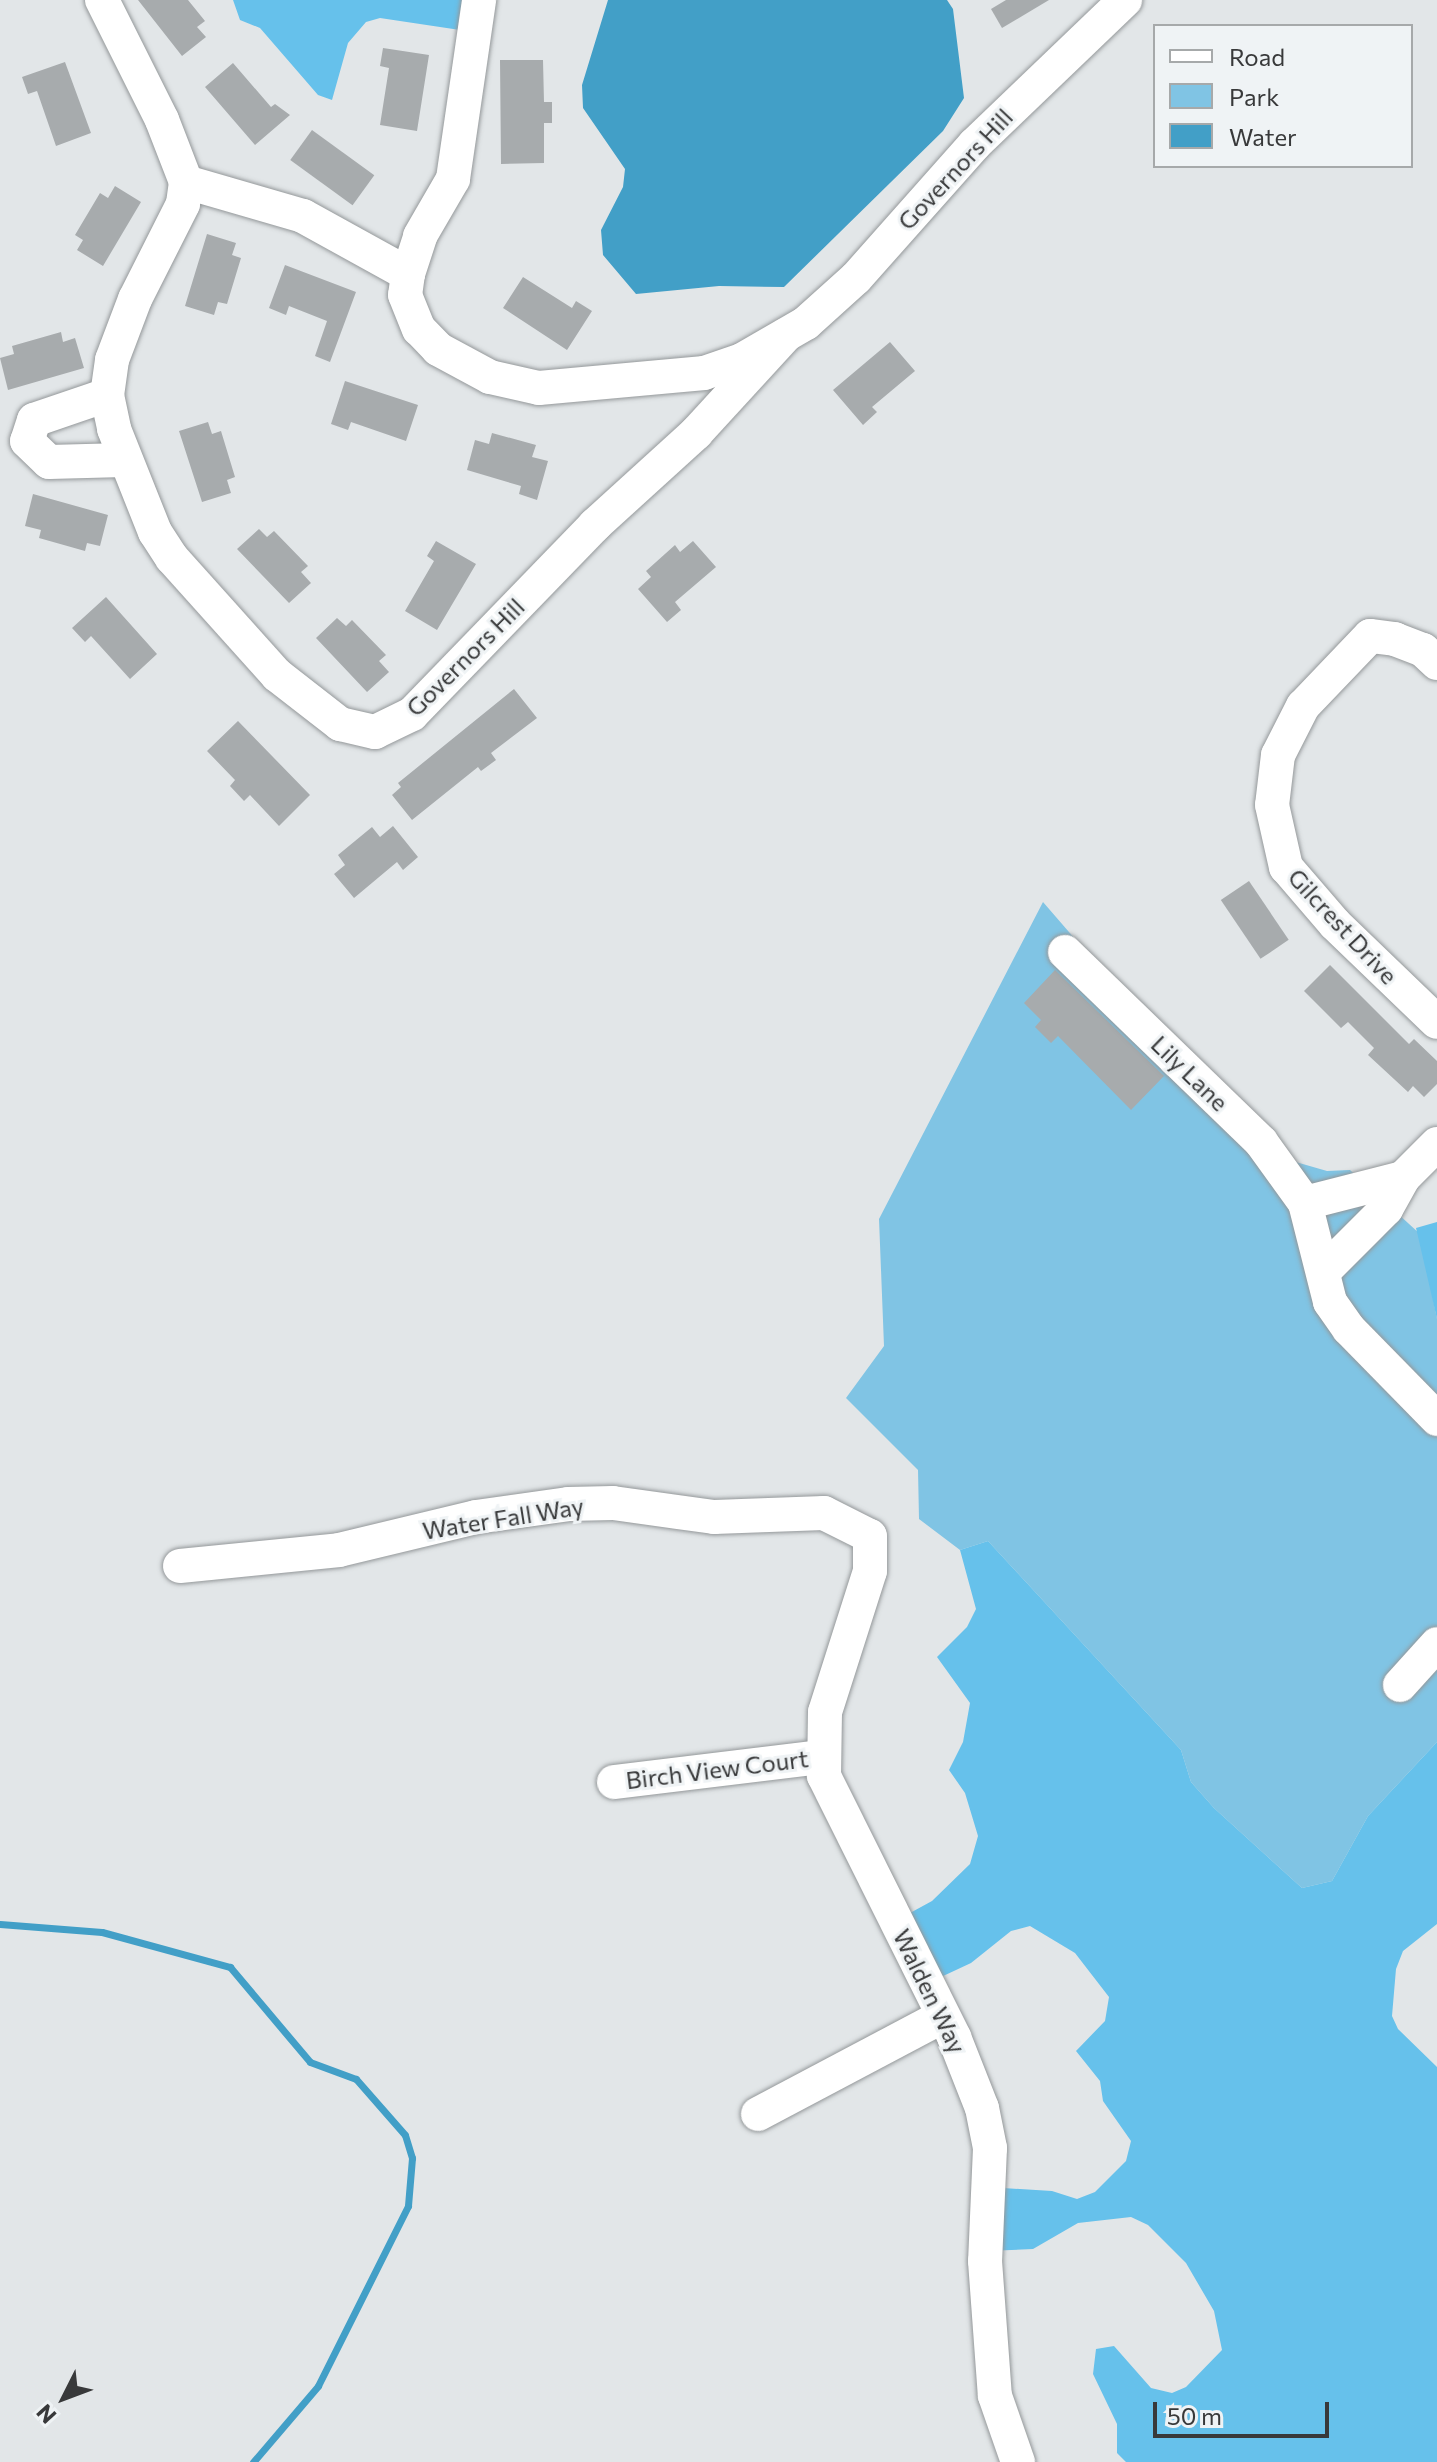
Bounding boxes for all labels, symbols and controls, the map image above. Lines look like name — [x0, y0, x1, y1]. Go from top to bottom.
legend — [1153, 24, 1413, 168]
text: Road — [1229, 42, 1285, 71]
text: Park — [1229, 82, 1279, 111]
street label: Governors Hill — [892, 103, 1018, 235]
text: Water — [1229, 122, 1297, 151]
street label: Governors Hill — [400, 592, 530, 722]
street label: Gilcrest Drive — [1282, 862, 1404, 990]
street label: Lily Lane — [1146, 1029, 1234, 1117]
street label: Water Fall Way — [420, 1491, 586, 1545]
street label: Birch View Court — [624, 1744, 810, 1794]
street label: Walden Way — [888, 1924, 972, 2058]
north arrow — [24, 2358, 104, 2438]
scale bar — [1157, 2386, 1333, 2436]
text: N — [30, 2399, 61, 2430]
text: 50 m — [1167, 2401, 1222, 2430]

